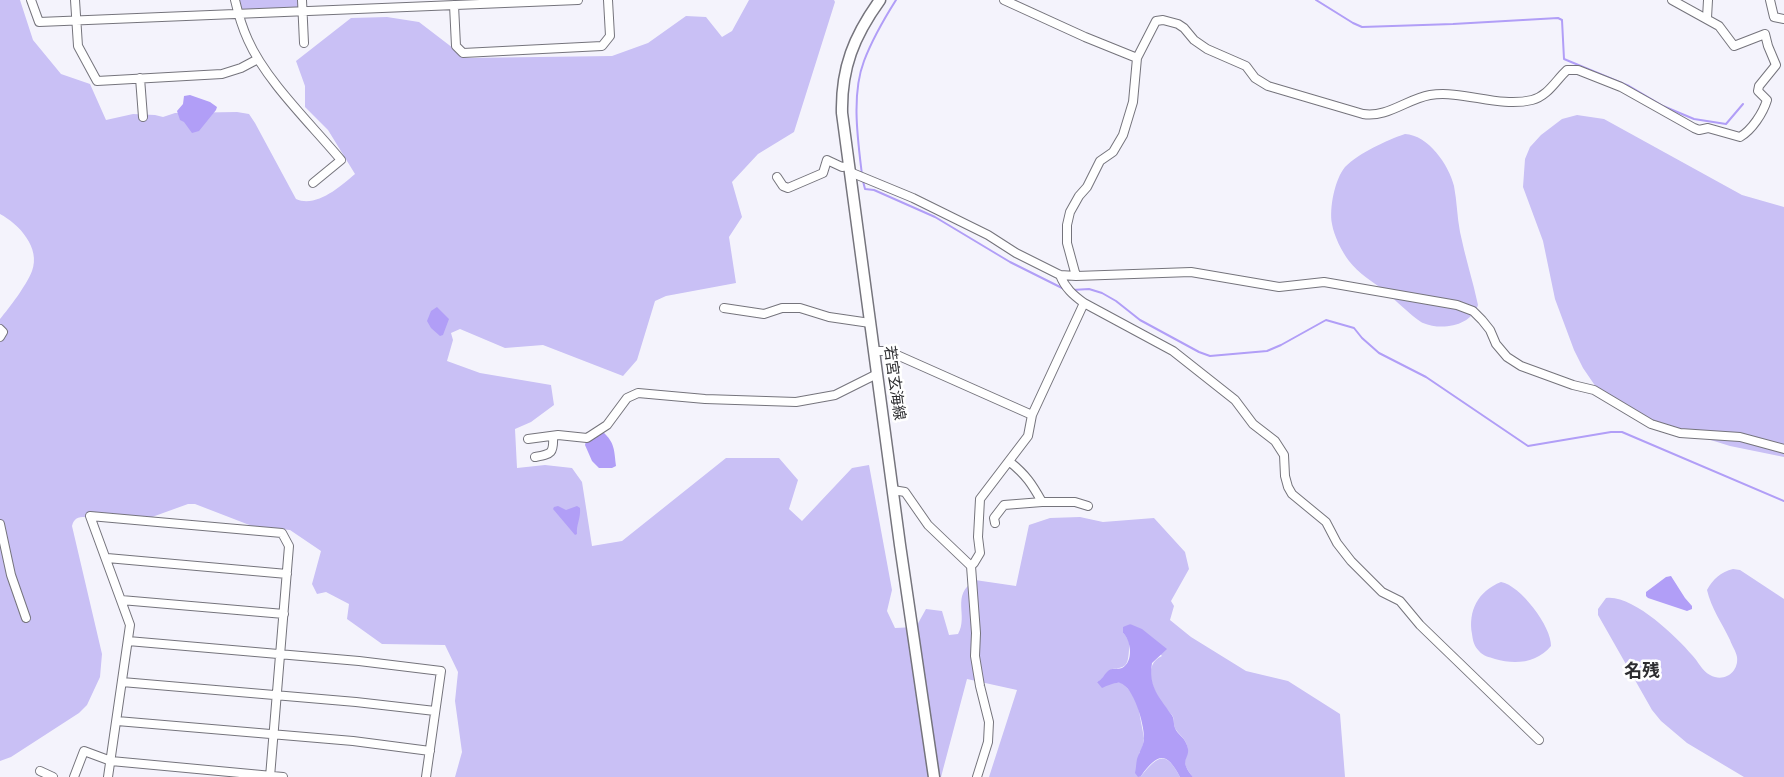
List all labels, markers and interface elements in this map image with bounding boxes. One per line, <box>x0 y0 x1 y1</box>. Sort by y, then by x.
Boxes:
street label: 若宮玄海線 <box>880 345 908 421</box>
district label: 名残 <box>1624 661 1660 683</box>

